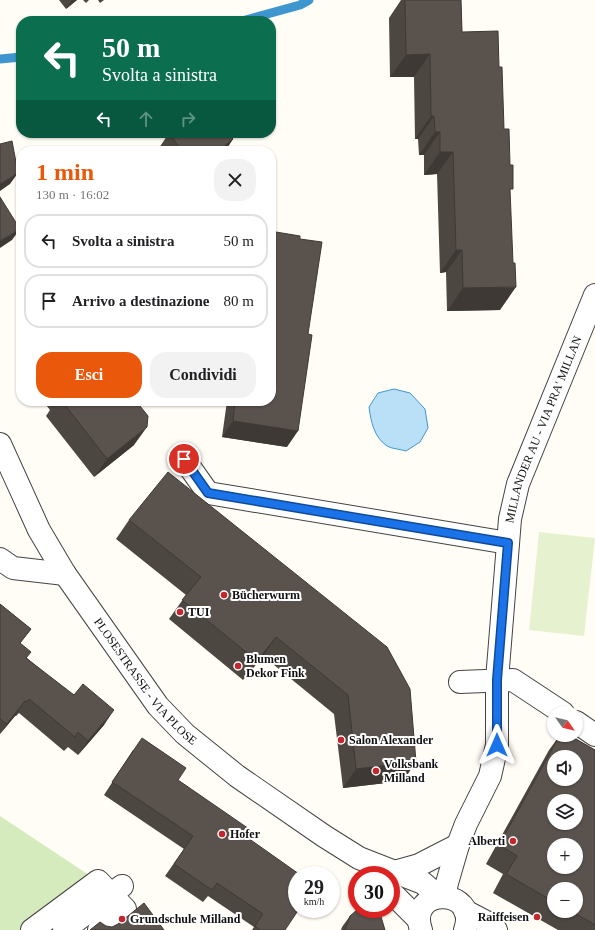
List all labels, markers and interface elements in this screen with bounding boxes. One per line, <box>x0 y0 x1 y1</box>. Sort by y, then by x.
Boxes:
icon: left <box>36 32 88 84</box>
text: 50 m <box>102 32 160 63</box>
text: Svolta a sinistra <box>102 65 217 85</box>
icon: left <box>93 108 115 130</box>
icon: ahead <box>135 108 157 130</box>
icon: right <box>177 108 199 130</box>
text: 1 min <box>36 159 94 185</box>
button: close <box>214 159 256 201</box>
text: 130 m · 16:02 <box>36 187 109 202</box>
icon: left <box>38 230 60 252</box>
text: Svolta a sinistra <box>72 233 175 249</box>
text: 50 m <box>224 233 254 249</box>
icon: arrive <box>38 290 60 312</box>
text: Arrivo a destinazione <box>72 293 209 309</box>
text: 80 m <box>224 293 254 309</box>
street label: MILLANDER AU - VIA PRA' MILLAN <box>502 333 585 524</box>
button: Esci <box>36 352 142 398</box>
button: Condividi <box>150 352 256 398</box>
pin <box>167 442 201 476</box>
icon: arrive <box>173 448 195 470</box>
place label: Bücherwurm <box>232 588 300 602</box>
marker: Bücherwurm <box>219 590 229 600</box>
place label: TUI <box>188 605 210 619</box>
marker: TUI <box>175 607 185 617</box>
street label: PLOSESTRASSE - VIA PLOSE <box>91 615 200 748</box>
place label: Blumen Dekor Fink <box>246 652 305 680</box>
marker: Blumen Dekor Fink <box>233 661 243 671</box>
north arrow <box>547 706 583 742</box>
map controls <box>547 706 583 918</box>
position arrow <box>476 724 518 766</box>
place label: Salon Alexander <box>349 733 434 747</box>
marker: Salon Alexander <box>336 735 346 745</box>
button: sound <box>547 750 583 786</box>
place label: Volksbank Milland <box>384 757 439 785</box>
marker: Volksbank Milland <box>371 766 381 776</box>
button: layers <box>547 794 583 830</box>
place label: Hofer <box>230 827 261 841</box>
marker: Hofer <box>217 829 227 839</box>
place label: Alberti <box>468 834 506 848</box>
marker: Alberti <box>508 836 518 846</box>
button: + <box>547 838 583 874</box>
speed limit sign: 30 <box>348 866 400 918</box>
text: 29 <box>304 876 324 898</box>
button: − <box>547 882 583 918</box>
text: km/h <box>304 896 324 907</box>
place label: Raiffeisen <box>478 910 529 924</box>
place label: Grundschule Milland <box>130 912 241 926</box>
marker: Raiffeisen <box>532 912 542 922</box>
marker: Grundschule Milland <box>117 914 127 924</box>

